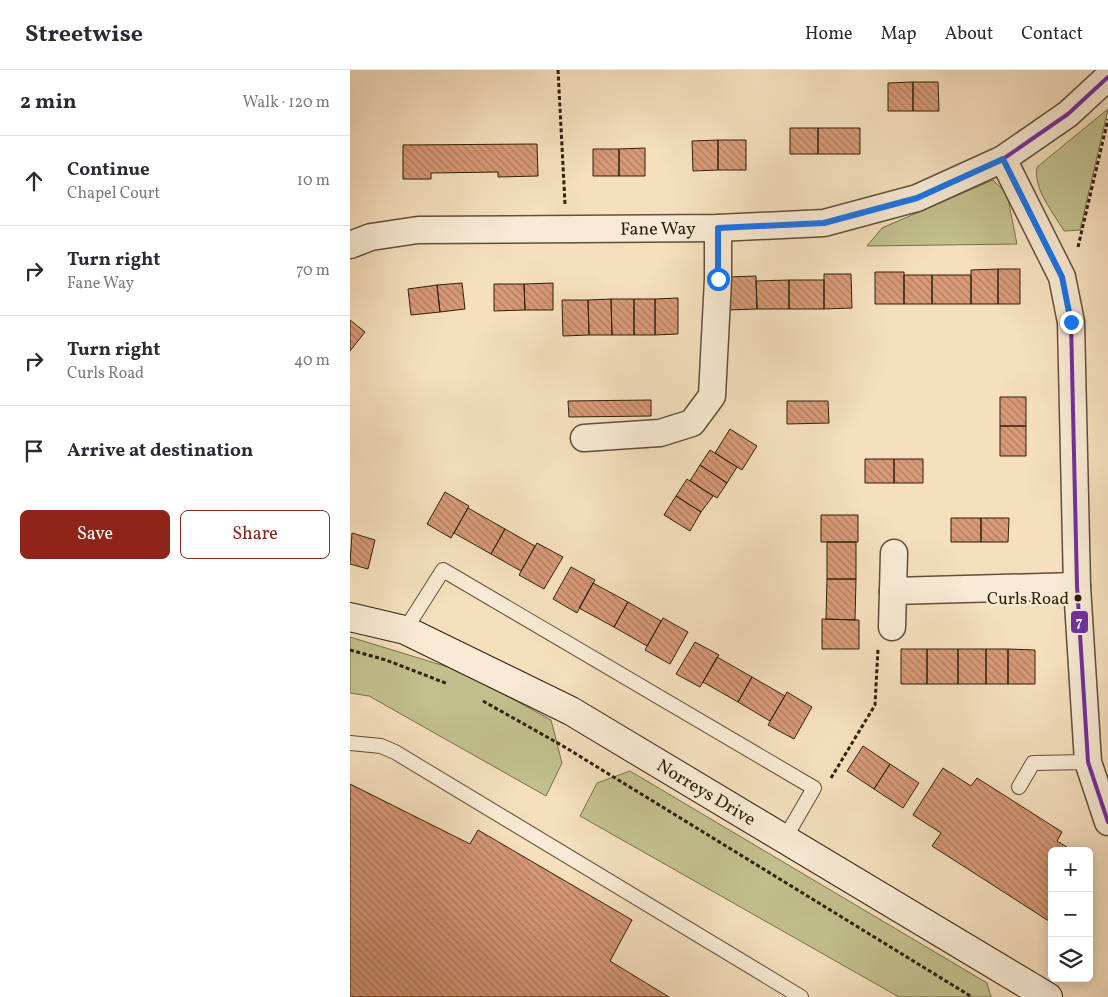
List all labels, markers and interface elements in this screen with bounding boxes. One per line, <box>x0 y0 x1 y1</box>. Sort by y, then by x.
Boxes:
text: Streetwise <box>25 18 143 52</box>
text: Home <box>805 22 853 47</box>
text: Map <box>881 22 917 47</box>
text: About <box>945 22 993 47</box>
text: Contact <box>1021 22 1083 47</box>
text: 2 min <box>20 88 77 117</box>
text: Walk · 120 m <box>242 92 330 114</box>
text: Continue <box>67 157 150 183</box>
icon: ahead <box>20 167 48 195</box>
text: 10 m <box>297 170 330 192</box>
text: Chapel Court <box>67 183 160 205</box>
street label: Fane Way <box>620 217 696 243</box>
text: Turn right <box>67 247 160 273</box>
icon: right <box>20 257 48 285</box>
text: 70 m <box>296 260 330 282</box>
route start <box>707 268 730 291</box>
text: Fane Way <box>67 273 134 295</box>
route end <box>1060 311 1083 334</box>
text: Turn right <box>67 337 160 363</box>
icon: right <box>20 347 48 375</box>
text: 40 m <box>294 350 330 372</box>
text: Curls Road <box>67 363 144 385</box>
icon: arrive <box>20 437 48 465</box>
text: Arrive at destination <box>67 438 253 464</box>
button: Save <box>20 510 170 559</box>
button: Share <box>180 510 330 559</box>
place label: Curls Road <box>987 588 1069 611</box>
marker: Curls Road <box>1073 593 1083 603</box>
line badge: 7 <box>1070 610 1089 634</box>
text: 7 <box>1076 614 1083 633</box>
street label: Norreys Drive <box>651 754 760 833</box>
map controls <box>1048 847 1093 982</box>
button: + <box>1048 847 1093 892</box>
button: − <box>1048 892 1093 937</box>
button: layers <box>1048 937 1093 982</box>

